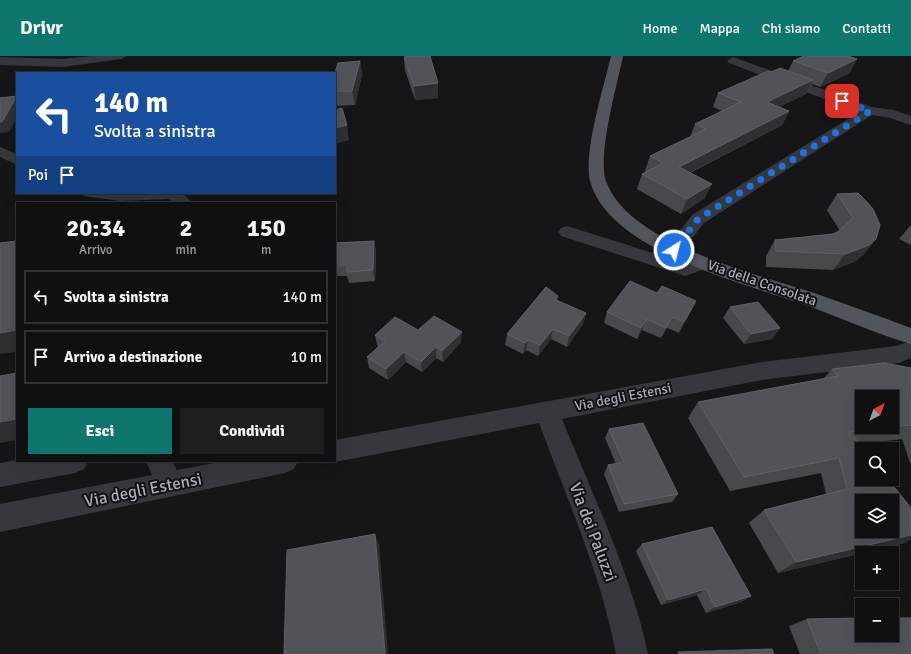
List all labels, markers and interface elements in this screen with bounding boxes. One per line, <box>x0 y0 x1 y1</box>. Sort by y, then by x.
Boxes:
text: Drivr <box>20 16 63 40</box>
text: Home <box>643 20 677 37</box>
text: Mappa <box>699 20 740 37</box>
text: Chi siamo <box>762 20 820 37</box>
text: Contatti <box>842 20 891 37</box>
pin <box>825 84 859 118</box>
text: 140 m <box>94 86 168 120</box>
icon: left <box>28 88 80 140</box>
icon: arrive <box>831 90 853 112</box>
text: Svolta a sinistra <box>94 120 216 142</box>
icon: arrive <box>56 164 78 186</box>
text: Poi <box>28 166 48 184</box>
text: 20:34 <box>66 213 125 243</box>
text: 2 <box>180 213 192 243</box>
text: 150 <box>247 213 286 243</box>
position arrow <box>653 229 695 271</box>
text: Arrivo <box>79 242 113 258</box>
text: min <box>176 242 197 258</box>
text: m <box>261 242 271 258</box>
street label: Via della Consolata <box>705 256 819 310</box>
icon: left <box>30 286 52 308</box>
text: Svolta a sinistra <box>64 288 169 306</box>
text: 140 m <box>282 288 322 306</box>
icon: arrive <box>30 346 52 368</box>
text: Arrivo a destinazione <box>64 348 202 366</box>
text: 10 m <box>291 348 322 366</box>
street label: Via degli Estensi <box>573 379 673 415</box>
north arrow <box>855 390 899 434</box>
map controls <box>855 390 899 642</box>
button: Esci <box>28 408 172 454</box>
button: Condividi <box>180 408 324 454</box>
button: search <box>855 442 899 486</box>
street label: Via degli Estensi <box>82 468 204 512</box>
street label: Via dei Paluzzi <box>564 480 622 584</box>
button: layers <box>855 494 899 538</box>
button: + <box>855 546 899 590</box>
button: − <box>855 598 899 642</box>

